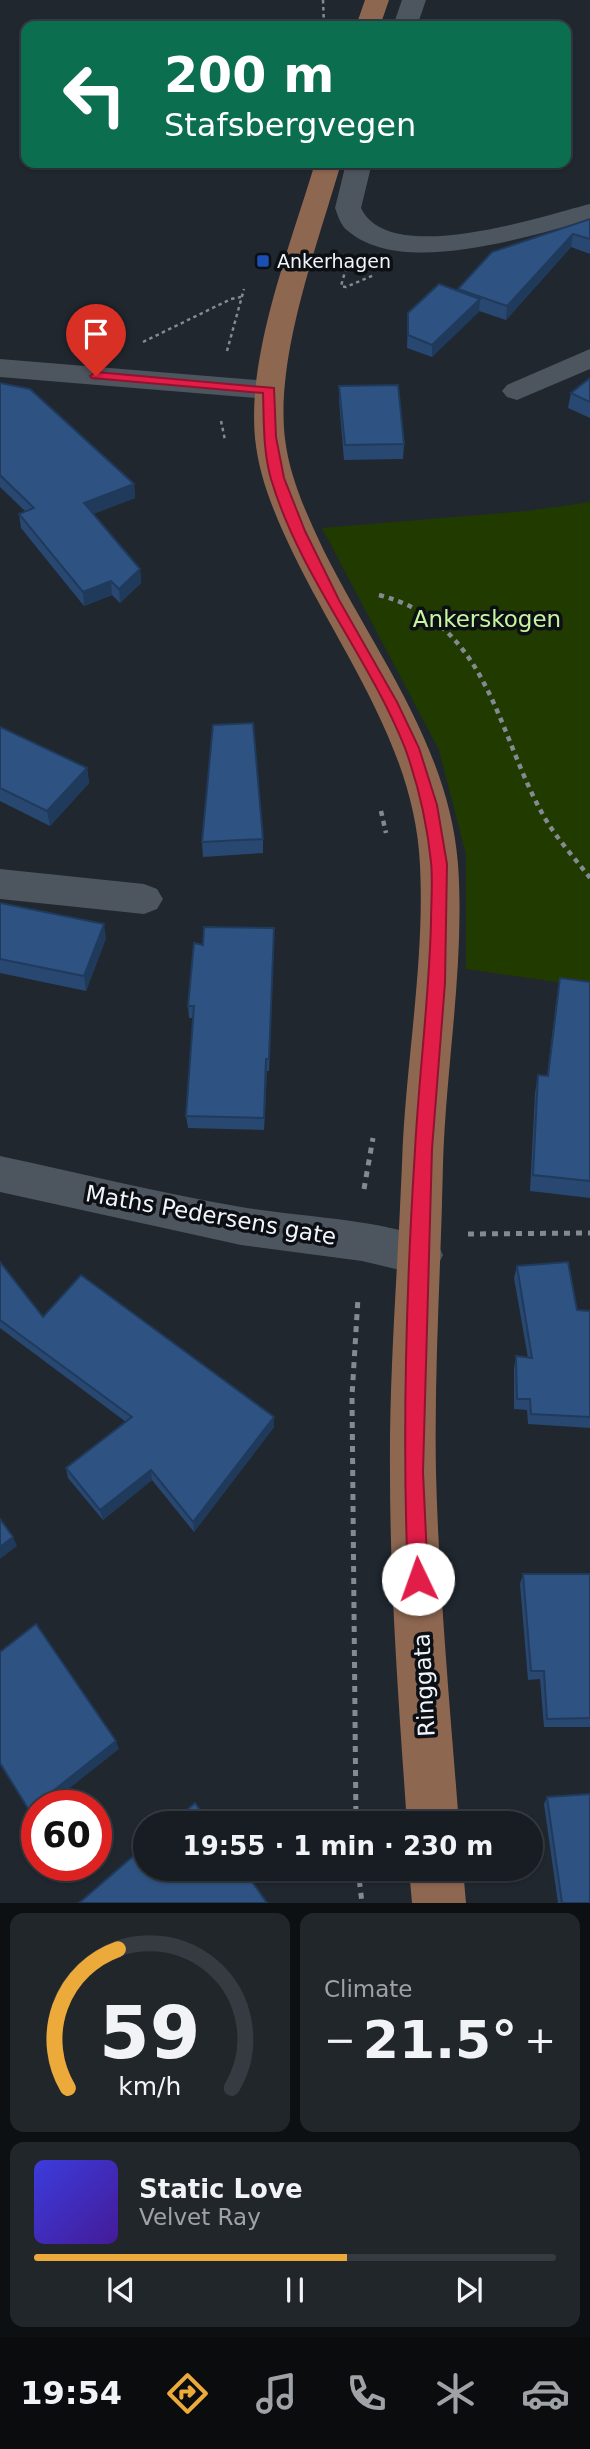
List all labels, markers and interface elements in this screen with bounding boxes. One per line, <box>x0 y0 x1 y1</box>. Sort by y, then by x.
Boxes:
text: 200 m <box>164 47 334 104</box>
icon: left <box>49 49 140 140</box>
text: Stafsbergvegen <box>164 106 416 144</box>
place label: Ankerhagen <box>277 250 391 272</box>
marker: Ankerhagen <box>255 253 271 269</box>
pin <box>66 304 126 376</box>
icon: arrive <box>77 315 115 353</box>
park label: Ankerskogen <box>413 606 561 632</box>
street label: Maths Pedersens gate <box>84 1180 338 1250</box>
position arrow <box>381 1542 455 1616</box>
street label: Ringgata <box>408 1633 440 1737</box>
speed limit sign: 60 <box>21 1790 112 1881</box>
text: 19:55 · 1 min · 230 m <box>183 1831 493 1861</box>
text: Climate <box>324 1976 413 2002</box>
text: 59 <box>99 1991 201 2076</box>
text: 21.5° <box>363 2010 517 2070</box>
text: − <box>324 2018 356 2062</box>
text: + <box>524 2018 556 2062</box>
text: km/h <box>118 2072 182 2101</box>
text: Static Love <box>139 2174 303 2204</box>
text: Velvet Ray <box>139 2204 261 2230</box>
icon: previous <box>102 2271 140 2309</box>
icon: pause <box>276 2271 314 2309</box>
icon: next <box>450 2271 488 2309</box>
icon: directions <box>163 2369 212 2418</box>
icon: music <box>252 2369 301 2418</box>
icon: phone <box>342 2369 391 2418</box>
icon: climate <box>431 2369 480 2418</box>
icon: car <box>521 2369 570 2418</box>
text: 19:54 <box>20 2374 122 2412</box>

